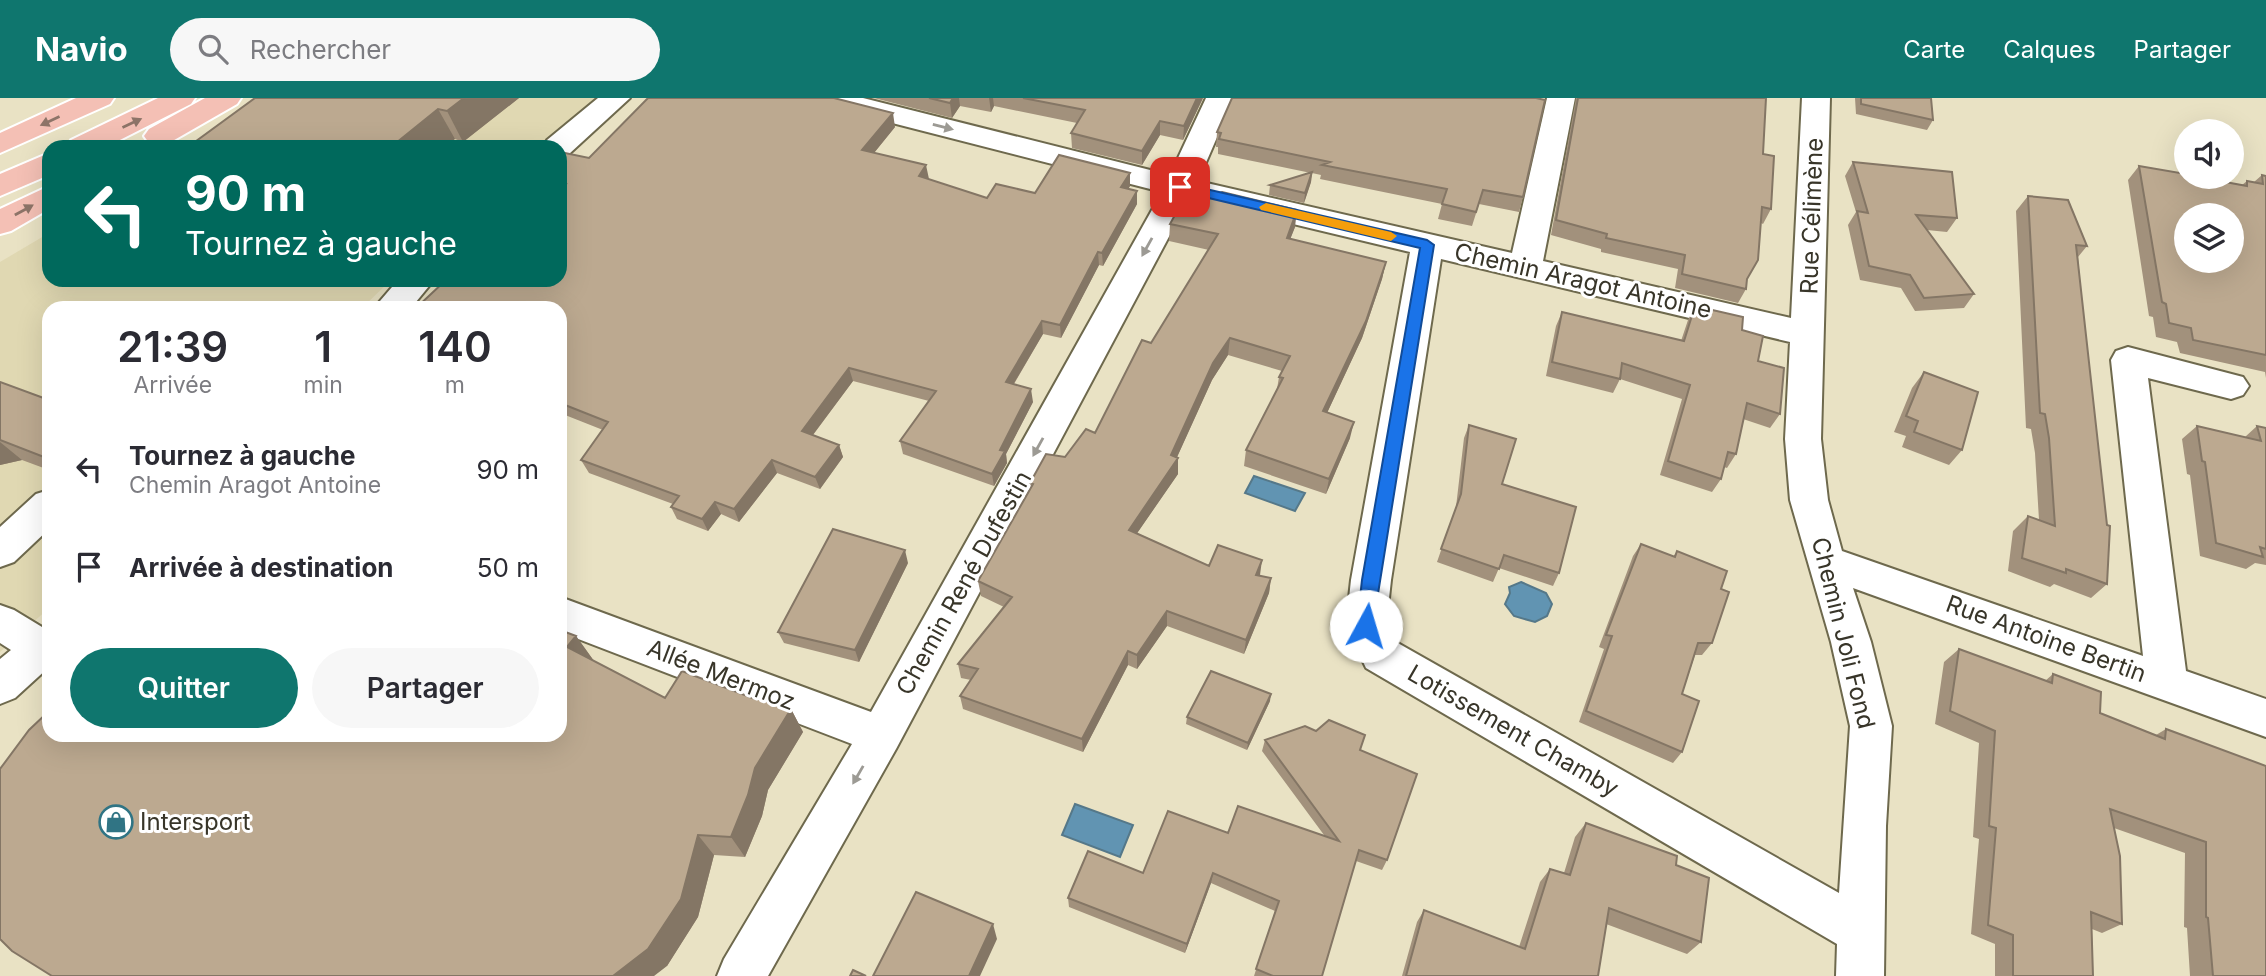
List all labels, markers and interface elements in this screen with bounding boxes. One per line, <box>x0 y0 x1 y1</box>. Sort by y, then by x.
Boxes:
search box <box>170 18 660 81</box>
text: Navio <box>35 29 128 69</box>
icon: search <box>194 30 232 68</box>
text: Rechercher <box>250 34 391 65</box>
text: Carte <box>1903 35 1965 64</box>
text: Calques <box>2003 35 2096 64</box>
text: Partager <box>2134 35 2231 64</box>
one-way arrow <box>40 115 60 127</box>
one-way arrow <box>122 118 142 129</box>
map controls <box>2174 119 2244 273</box>
button: sound <box>2174 119 2244 189</box>
one-way arrow <box>932 122 954 133</box>
street label: Rue Célimène <box>1794 137 1829 295</box>
pin <box>1150 157 1210 217</box>
text: 90 m <box>185 164 306 223</box>
icon: left <box>70 168 161 259</box>
icon: arrive <box>1161 168 1199 206</box>
button: layers <box>2174 203 2244 273</box>
one-way arrow <box>15 204 34 216</box>
text: Tournez à gauche <box>185 224 457 263</box>
one-way arrow <box>1141 237 1153 257</box>
street label: Chemin Aragot Antoine <box>1452 237 1715 324</box>
text: 21:39 <box>117 321 228 372</box>
text: 1 <box>314 321 332 372</box>
text: 140 <box>418 321 492 372</box>
text: Arrivée <box>133 371 212 399</box>
text: min <box>304 371 343 399</box>
text: m <box>445 371 465 399</box>
one-way arrow <box>1032 437 1044 457</box>
text: Tournez à gauche <box>129 440 355 471</box>
icon: left <box>70 450 108 488</box>
text: 90 m <box>476 454 539 485</box>
street label: Chemin René Dufestin <box>890 466 1037 700</box>
text: Chemin Aragot Antoine <box>129 471 381 499</box>
street label: Chemin Joli Fond <box>1806 534 1881 732</box>
icon: arrive <box>70 548 108 586</box>
text: Arrivée à destination <box>129 552 394 583</box>
text: 50 m <box>477 552 539 583</box>
position arrow <box>1329 589 1403 663</box>
street label: Rue Antoine Bertin <box>1942 589 2150 688</box>
street label: Allée Mermoz <box>643 633 799 716</box>
button: Quitter <box>70 648 298 728</box>
button: Partager <box>312 648 539 728</box>
street label: Lotissement Chamby <box>1403 658 1624 803</box>
one-way arrow <box>852 766 864 785</box>
shop icon: Intersport <box>97 803 135 841</box>
place label: Intersport <box>140 807 250 836</box>

